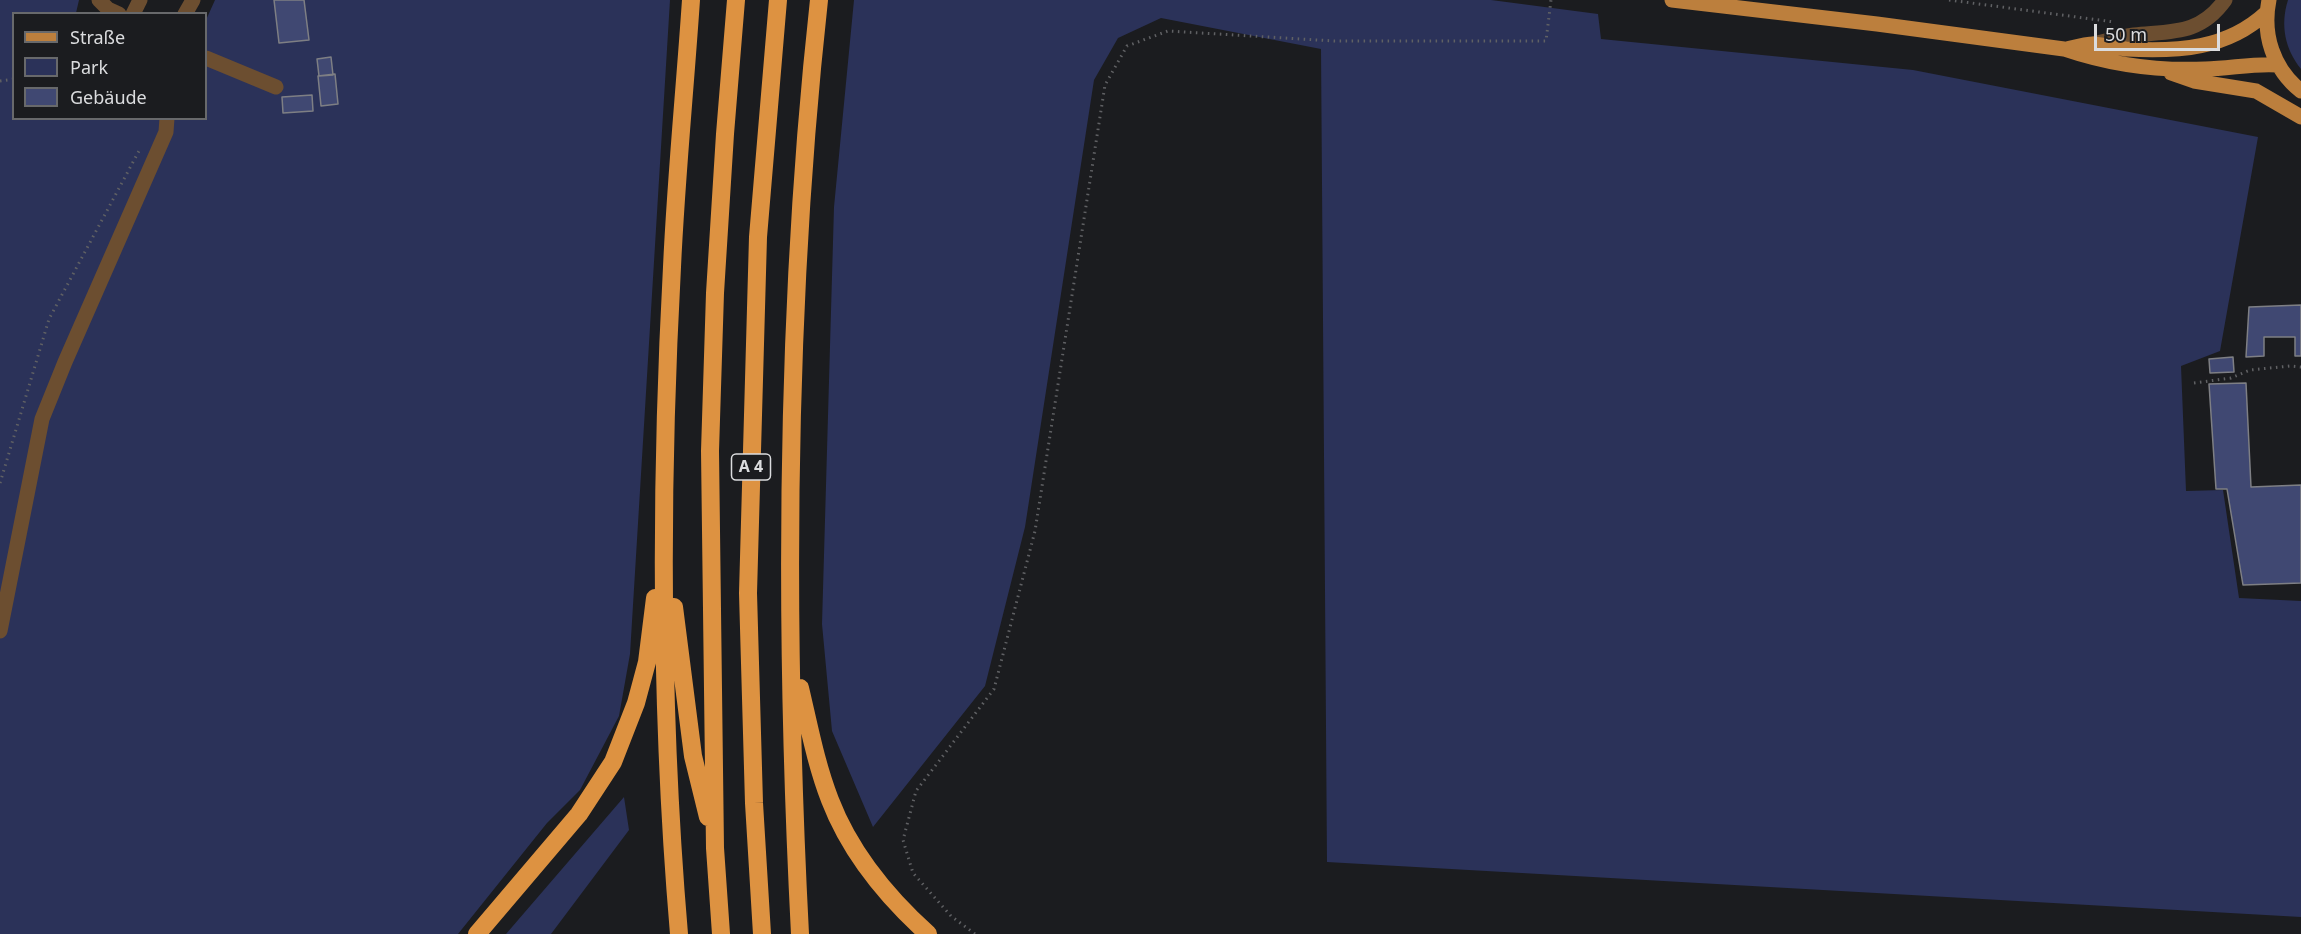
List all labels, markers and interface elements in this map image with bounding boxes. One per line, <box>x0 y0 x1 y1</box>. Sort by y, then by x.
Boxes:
legend <box>12 12 207 120</box>
scale bar <box>2097 12 2223 50</box>
text: 50 m <box>2105 22 2147 46</box>
text: Straße <box>70 25 125 49</box>
text: Park <box>70 55 108 79</box>
text: Gebäude <box>70 85 147 109</box>
road number: A 4 <box>732 454 771 480</box>

